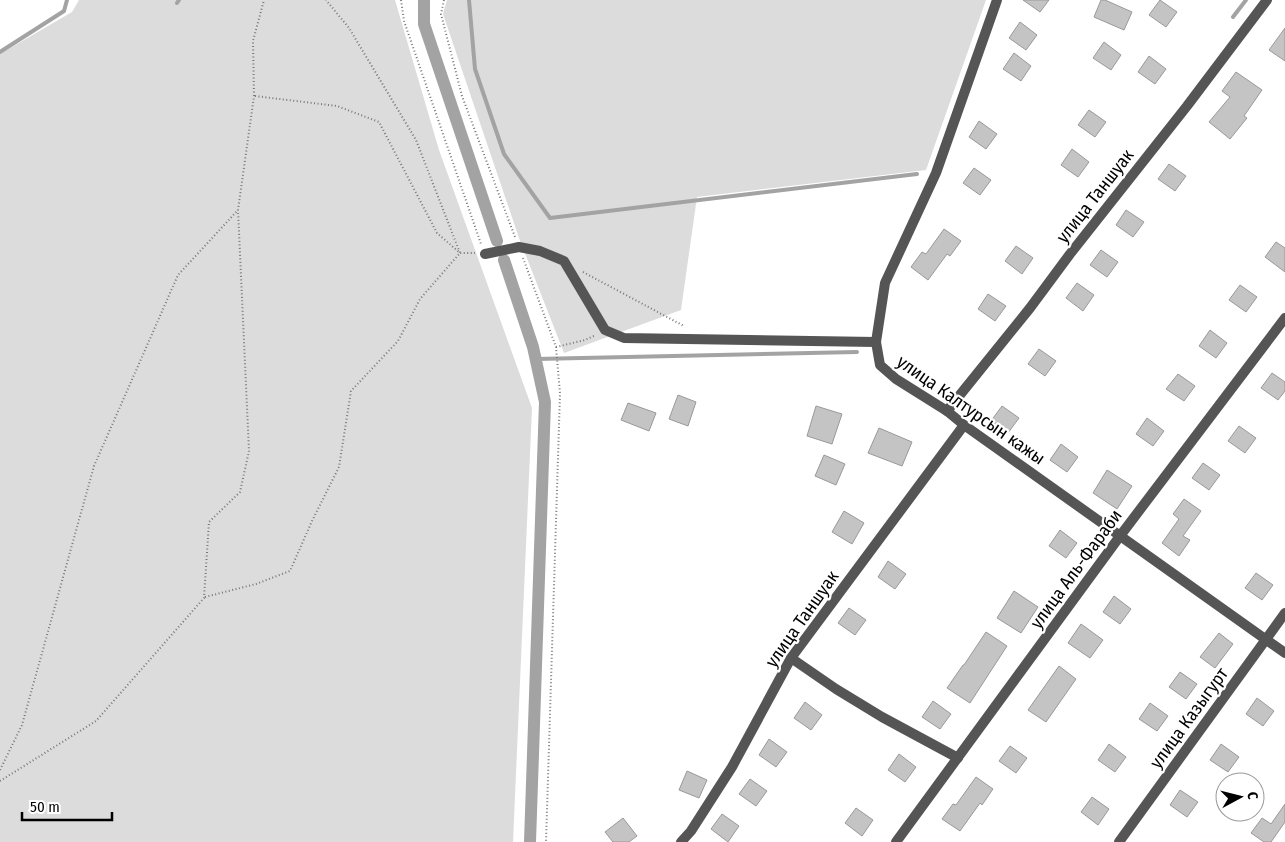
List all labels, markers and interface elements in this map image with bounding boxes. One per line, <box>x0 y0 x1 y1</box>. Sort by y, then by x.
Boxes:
street label: улица Таншуак <box>1052 144 1139 247</box>
street label: улица Калтурсын кажы <box>893 351 1049 469</box>
street label: улица Аль-Фараби <box>1025 505 1127 633</box>
street label: улица Таншуак <box>761 566 844 672</box>
street label: улица Казыгурт <box>1145 663 1233 773</box>
north arrow <box>1215 772 1265 822</box>
scale bar <box>22 790 112 822</box>
text: С <box>1244 791 1261 801</box>
text: 50 m <box>30 798 60 816</box>

